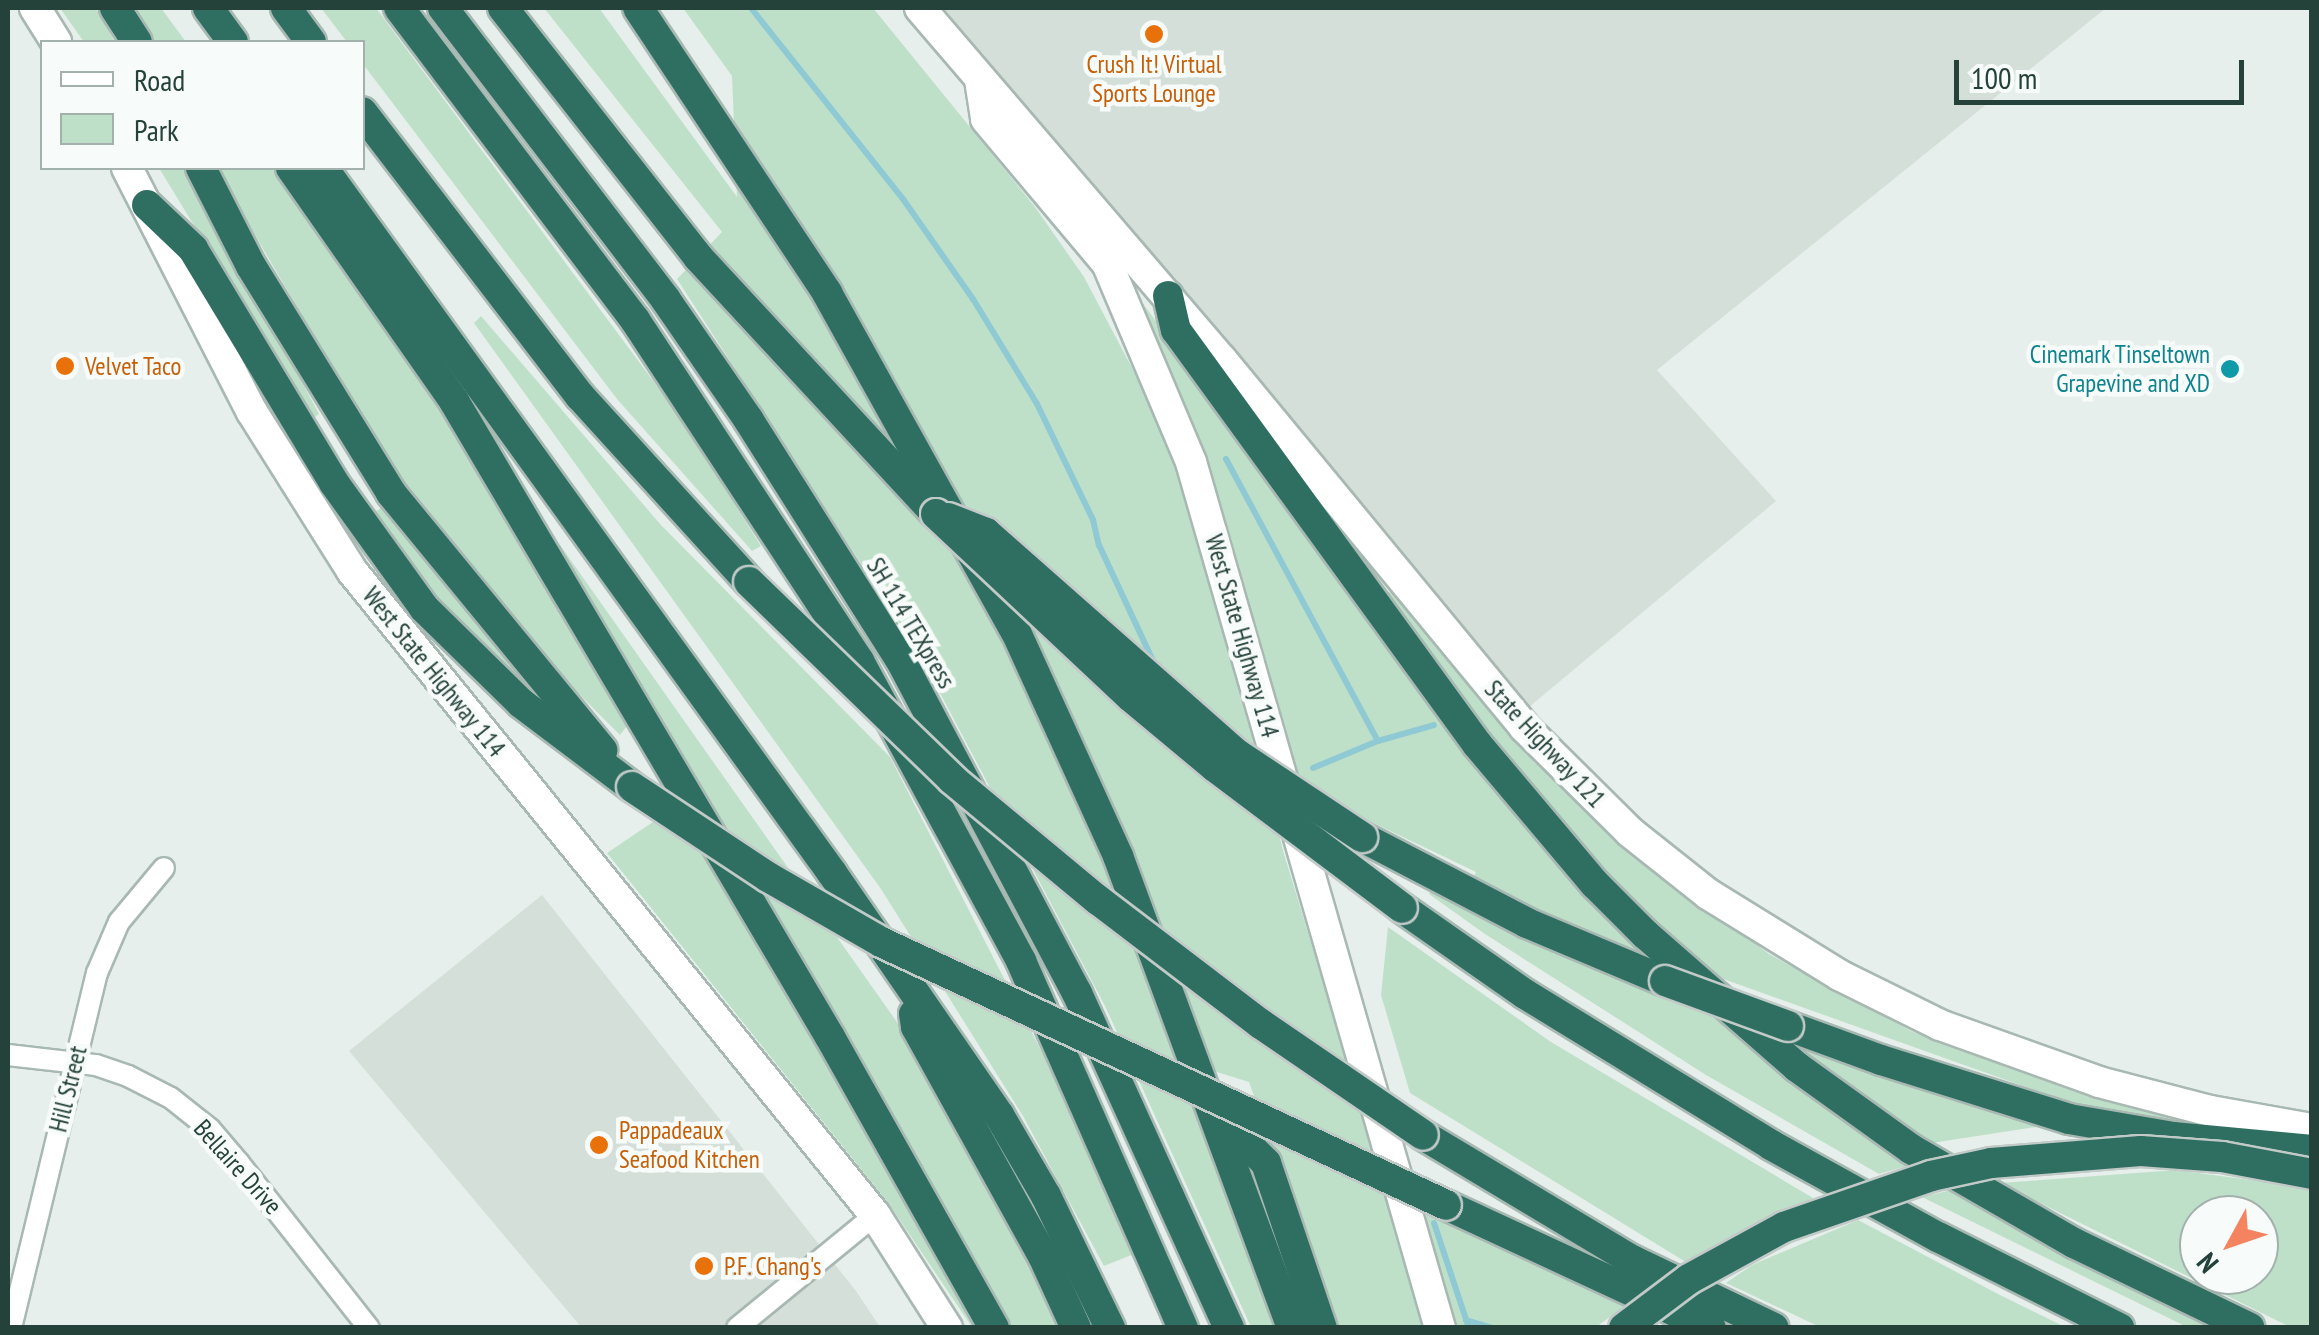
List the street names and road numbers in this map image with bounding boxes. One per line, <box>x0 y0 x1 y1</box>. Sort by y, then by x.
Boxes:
street label: West State Highway 114 <box>1199 531 1285 741</box>
street label: SH 114 TEXpress <box>860 552 962 694</box>
street label: West State Highway 114 <box>356 581 512 763</box>
street label: State Highway 121 <box>1478 674 1612 814</box>
street label: Hill Street <box>43 1043 93 1135</box>
street label: Bellaire Drive <box>188 1113 288 1221</box>

